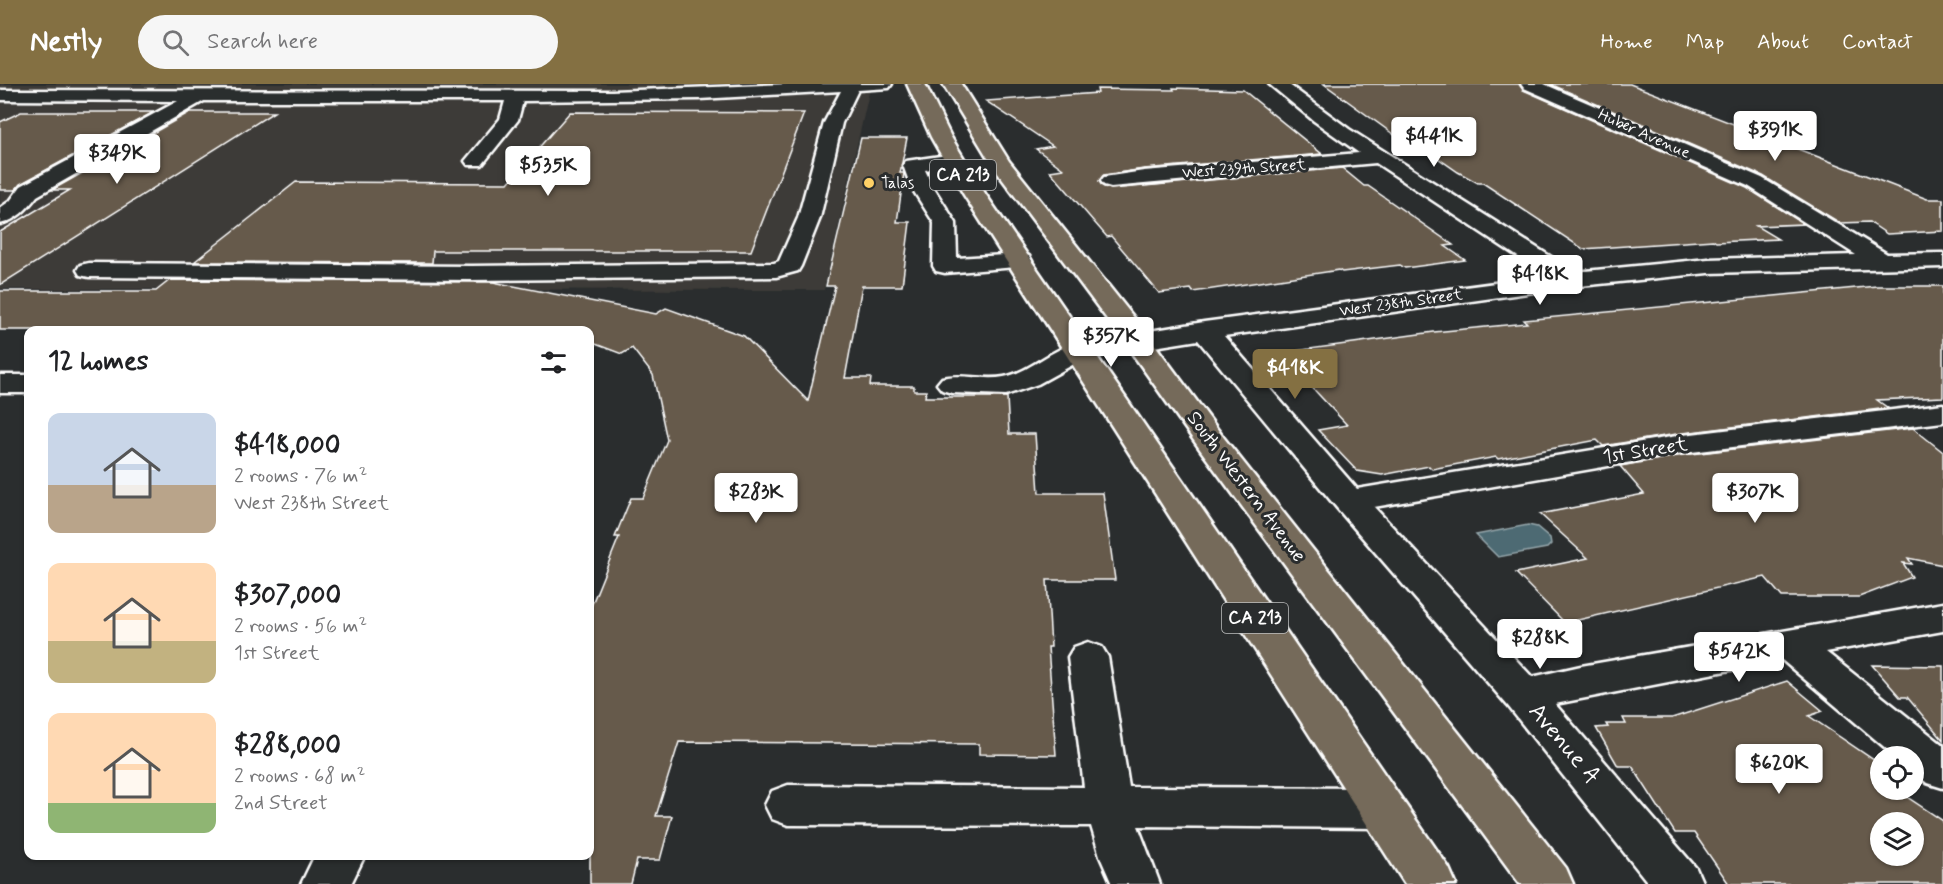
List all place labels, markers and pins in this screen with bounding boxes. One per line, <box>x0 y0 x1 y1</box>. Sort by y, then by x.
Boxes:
pin: $391K <box>1733 111 1817 162</box>
pin: $441K <box>1392 117 1476 168</box>
pin: $349K <box>75 134 159 185</box>
pin: $535K <box>506 146 590 197</box>
place label: Talas <box>881 173 914 194</box>
marker: Talas <box>862 176 876 190</box>
pin: $418K <box>1498 255 1582 306</box>
pin: $357K <box>1069 317 1153 368</box>
pin: $418K <box>1253 349 1337 400</box>
pin: $283K <box>714 473 798 524</box>
pin: $307K <box>1713 473 1797 524</box>
pin: $288K <box>1498 619 1582 670</box>
pin: $542K <box>1697 632 1781 683</box>
pin: $620K <box>1737 744 1821 795</box>

